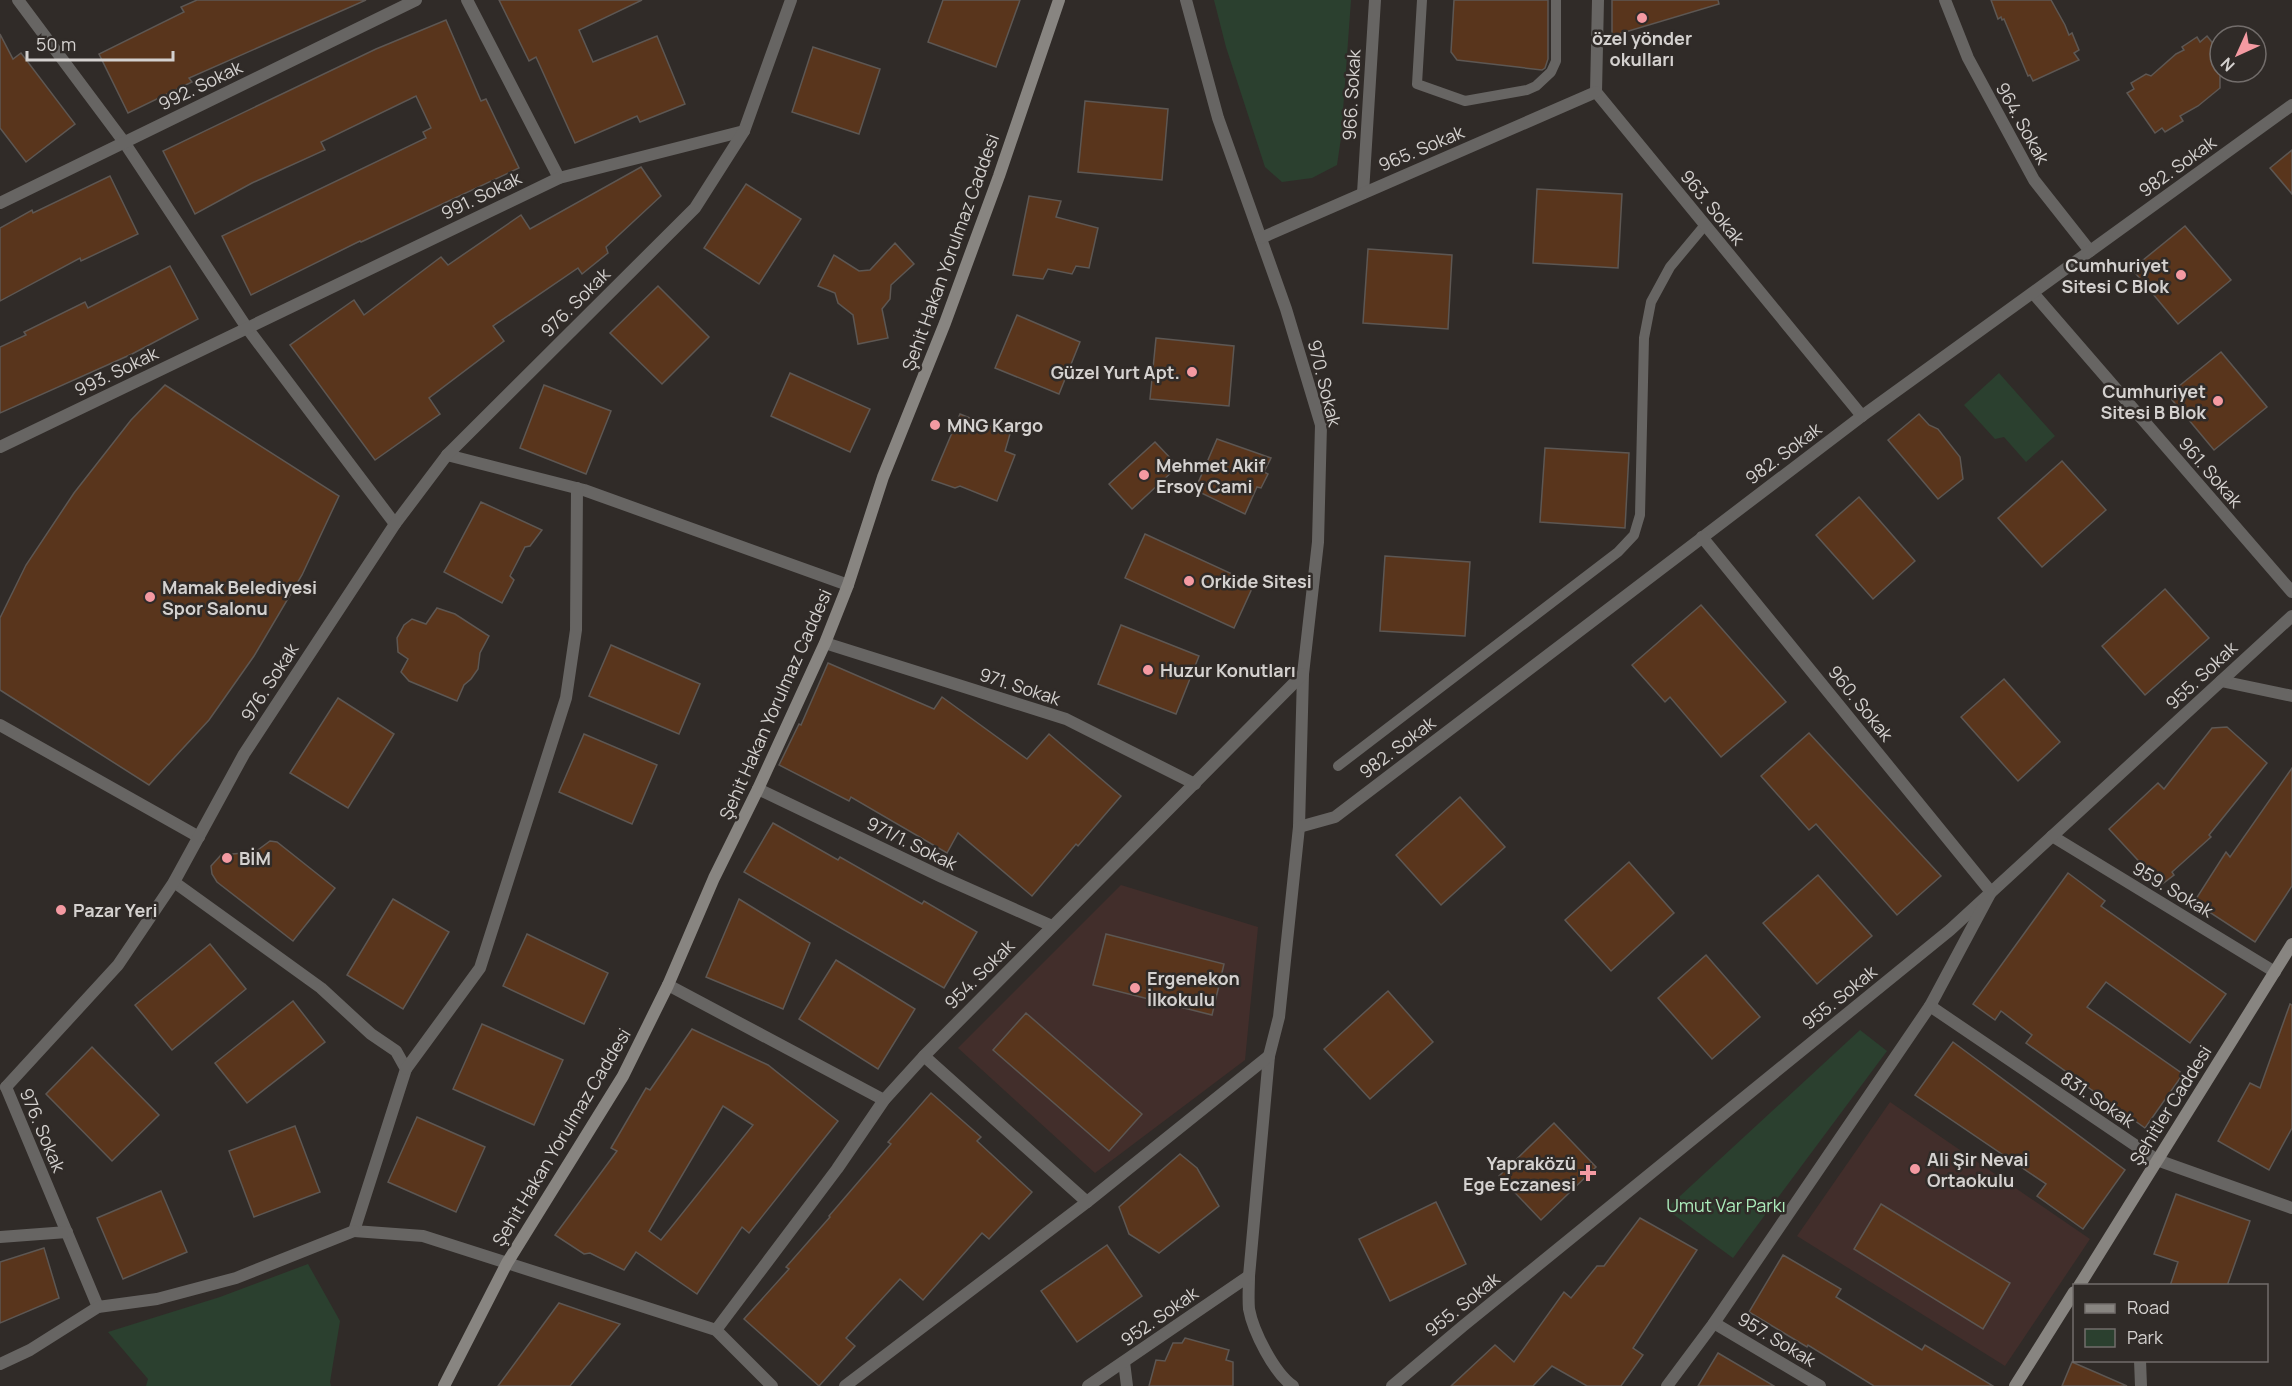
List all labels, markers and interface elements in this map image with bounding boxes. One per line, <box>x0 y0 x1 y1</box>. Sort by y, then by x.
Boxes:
marker: özel yönder okulları <box>1635 11 1649 25</box>
scale bar <box>27 24 172 62</box>
north arrow <box>2208 24 2268 84</box>
place label: özel yönder okulları <box>1592 26 1692 71</box>
text: 50 m <box>36 32 76 56</box>
street label: 966. Sokak <box>1337 48 1365 141</box>
text: N <box>2216 53 2239 76</box>
street label: 992. Sokak <box>154 54 247 116</box>
street label: 964. Sokak <box>1991 78 2056 169</box>
street label: 965. Sokak <box>1375 119 1468 177</box>
street label: 982. Sokak <box>2134 129 2221 202</box>
street label: Şehit Hakan Yorulmaz Caddesi <box>896 130 1004 374</box>
street label: 963. Sokak <box>1675 164 1751 250</box>
street label: 991. Sokak <box>437 165 526 225</box>
place label: Cumhuriyet Sitesi C Blok <box>2061 253 2170 298</box>
street label: 976. Sokak <box>535 261 616 342</box>
marker: Cumhuriyet Sitesi C Blok <box>2174 268 2188 282</box>
street label: 970. Sokak <box>1303 337 1348 430</box>
street label: 993. Sokak <box>70 340 163 402</box>
place label: Güzel Yurt Apt. <box>1051 360 1180 384</box>
marker: Güzel Yurt Apt. <box>1185 365 1199 379</box>
place label: Cumhuriyet Sitesi B Blok <box>2100 379 2207 424</box>
marker: Cumhuriyet Sitesi B Blok <box>2211 394 2225 408</box>
place label: MNG Kargo <box>947 413 1043 437</box>
street label: 982. Sokak <box>1740 416 1827 490</box>
marker: MNG Kargo <box>928 418 942 432</box>
street label: 961. Sokak <box>2174 432 2249 513</box>
place label: Mehmet Akif Ersoy Cami <box>1156 453 1266 498</box>
marker: Mehmet Akif Ersoy Cami <box>1137 468 1151 482</box>
place label: Orkide Sitesi <box>1201 569 1312 593</box>
marker: Orkide Sitesi <box>1182 574 1196 588</box>
place label: Mamak Belediyesi Spor Salonu <box>162 575 317 620</box>
street label: Şehit Hakan Yorulmaz Caddesi <box>713 585 837 823</box>
marker: Mamak Belediyesi Spor Salonu <box>143 590 157 604</box>
street label: 955. Sokak <box>2160 635 2243 714</box>
street label: 976. Sokak <box>235 637 304 726</box>
place label: Huzur Konutları <box>1160 658 1296 682</box>
street label: 960. Sokak <box>1823 660 1900 747</box>
street label: 971. Sokak <box>976 662 1065 711</box>
marker: Huzur Konutları <box>1141 663 1155 677</box>
street label: 982. Sokak <box>1354 710 1441 784</box>
street label: 971/1. Sokak <box>863 811 962 876</box>
place label: BİM <box>239 846 271 870</box>
marker: BİM <box>220 851 234 865</box>
street label: 959. Sokak <box>2128 856 2219 923</box>
place label: Pazar Yeri <box>73 898 157 922</box>
marker: Pazar Yeri <box>54 903 68 917</box>
street label: 954. Sokak <box>939 933 1020 1014</box>
street label: 955. Sokak <box>1797 959 1882 1035</box>
place label: Ergenekon İlkokulu <box>1147 966 1240 1011</box>
marker: Ergenekon İlkokulu <box>1128 981 1142 995</box>
street label: Şehit Hakan Yorulmaz Caddesi <box>486 1024 636 1250</box>
street label: Şehitler Caddesi <box>2124 1041 2216 1169</box>
street label: 831. Sokak <box>2056 1065 2141 1133</box>
street label: 976. Sokak <box>15 1084 72 1177</box>
place label: Ali Şir Nevai Ortaokulu <box>1927 1147 2029 1192</box>
place label: Yapraközü Ege Eczanesi <box>1463 1151 1576 1196</box>
marker: Ali Şir Nevai Ortaokulu <box>1908 1162 1922 1176</box>
marker: Yapraközü Ege Eczanesi <box>1581 1166 1595 1180</box>
park label: Umut Var Parkı <box>1666 1193 1786 1217</box>
street label: 955. Sokak <box>1420 1266 1505 1342</box>
street label: 952. Sokak <box>1116 1280 1203 1351</box>
legend <box>2073 1284 2268 1362</box>
text: Road <box>2127 1295 2170 1319</box>
street label: 957. Sokak <box>1733 1306 1821 1372</box>
text: Park <box>2127 1325 2164 1349</box>

